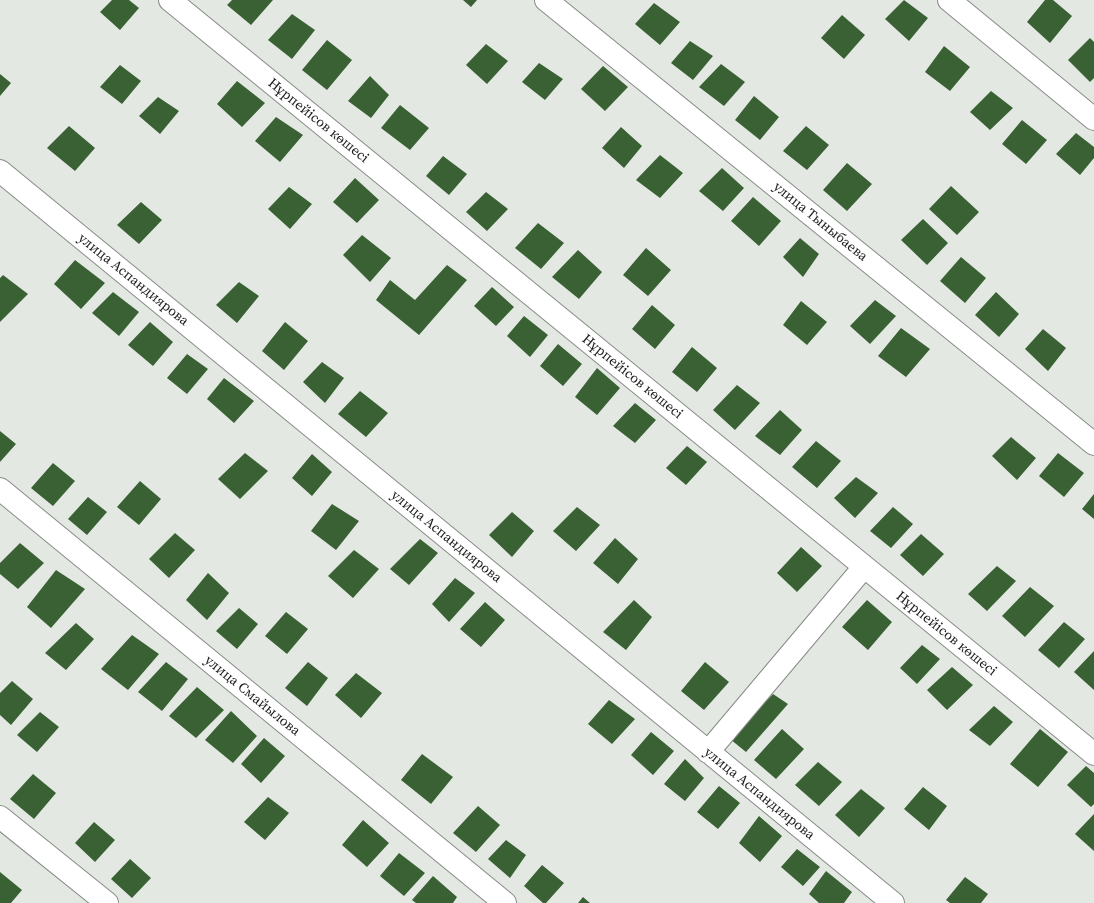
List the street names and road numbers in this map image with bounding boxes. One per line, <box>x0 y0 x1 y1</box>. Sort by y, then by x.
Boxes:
street label: Нұрпейісов көшесі <box>264 75 372 167</box>
street label: улица Тыныбаева <box>769 179 871 265</box>
street label: улица Аспандиярова <box>74 230 192 330</box>
street label: Нұрпейісов көшесі <box>578 331 686 423</box>
street label: улица Аспандиярова <box>387 487 505 587</box>
street label: Нұрпейісов көшесі <box>892 588 1000 680</box>
street label: улица Смайылова <box>201 652 303 740</box>
street label: улица Аспандиярова <box>700 744 818 844</box>

